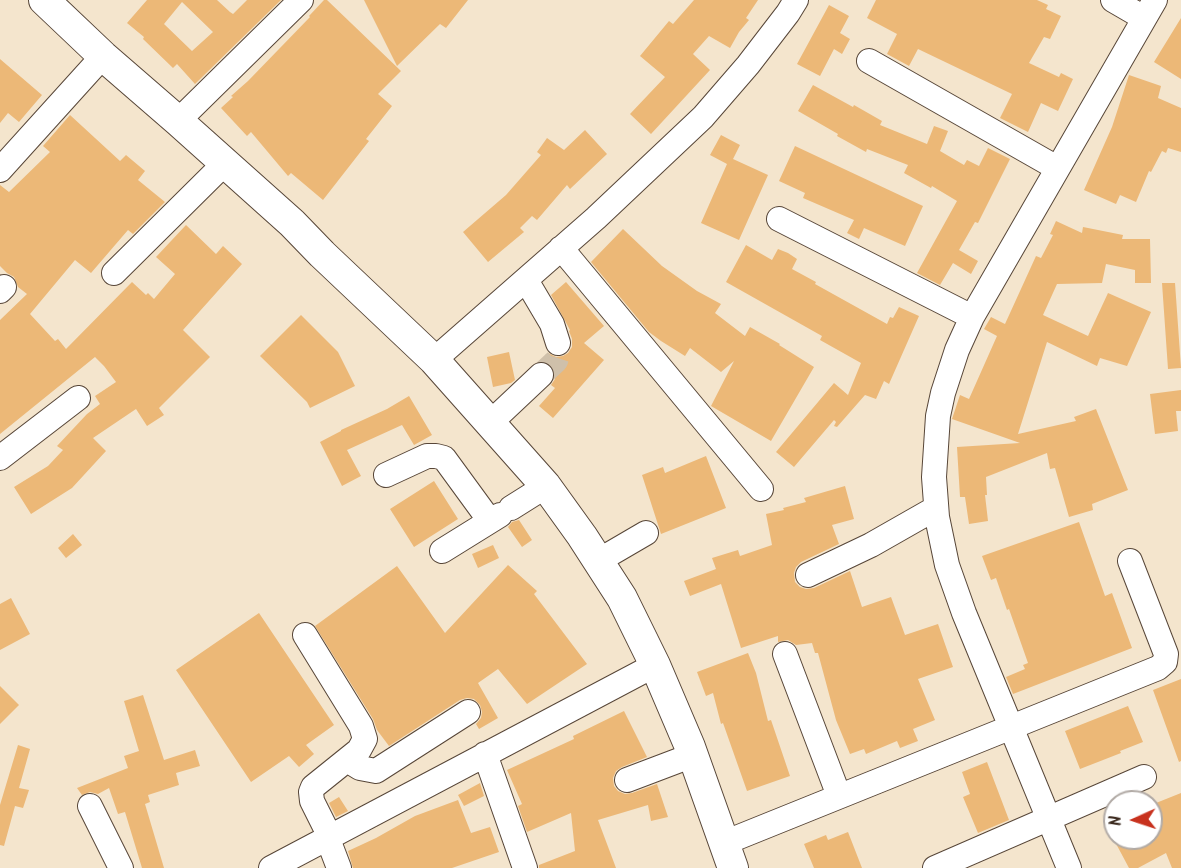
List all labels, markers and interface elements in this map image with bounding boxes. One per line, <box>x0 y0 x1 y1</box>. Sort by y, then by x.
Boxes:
north arrow <box>1103 790 1163 850</box>
text: N <box>1104 815 1129 827</box>

